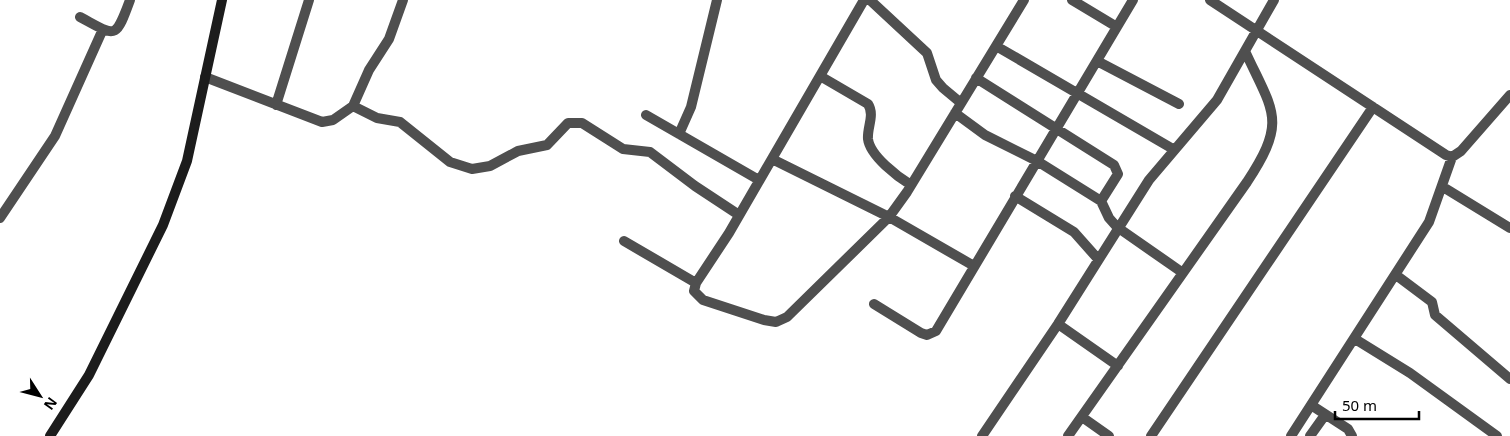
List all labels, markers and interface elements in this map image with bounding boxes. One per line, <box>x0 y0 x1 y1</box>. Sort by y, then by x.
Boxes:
north arrow <box>15 371 65 421</box>
scale bar <box>1335 388 1419 420</box>
text: N <box>40 394 62 414</box>
text: 50 m <box>1342 395 1377 415</box>

